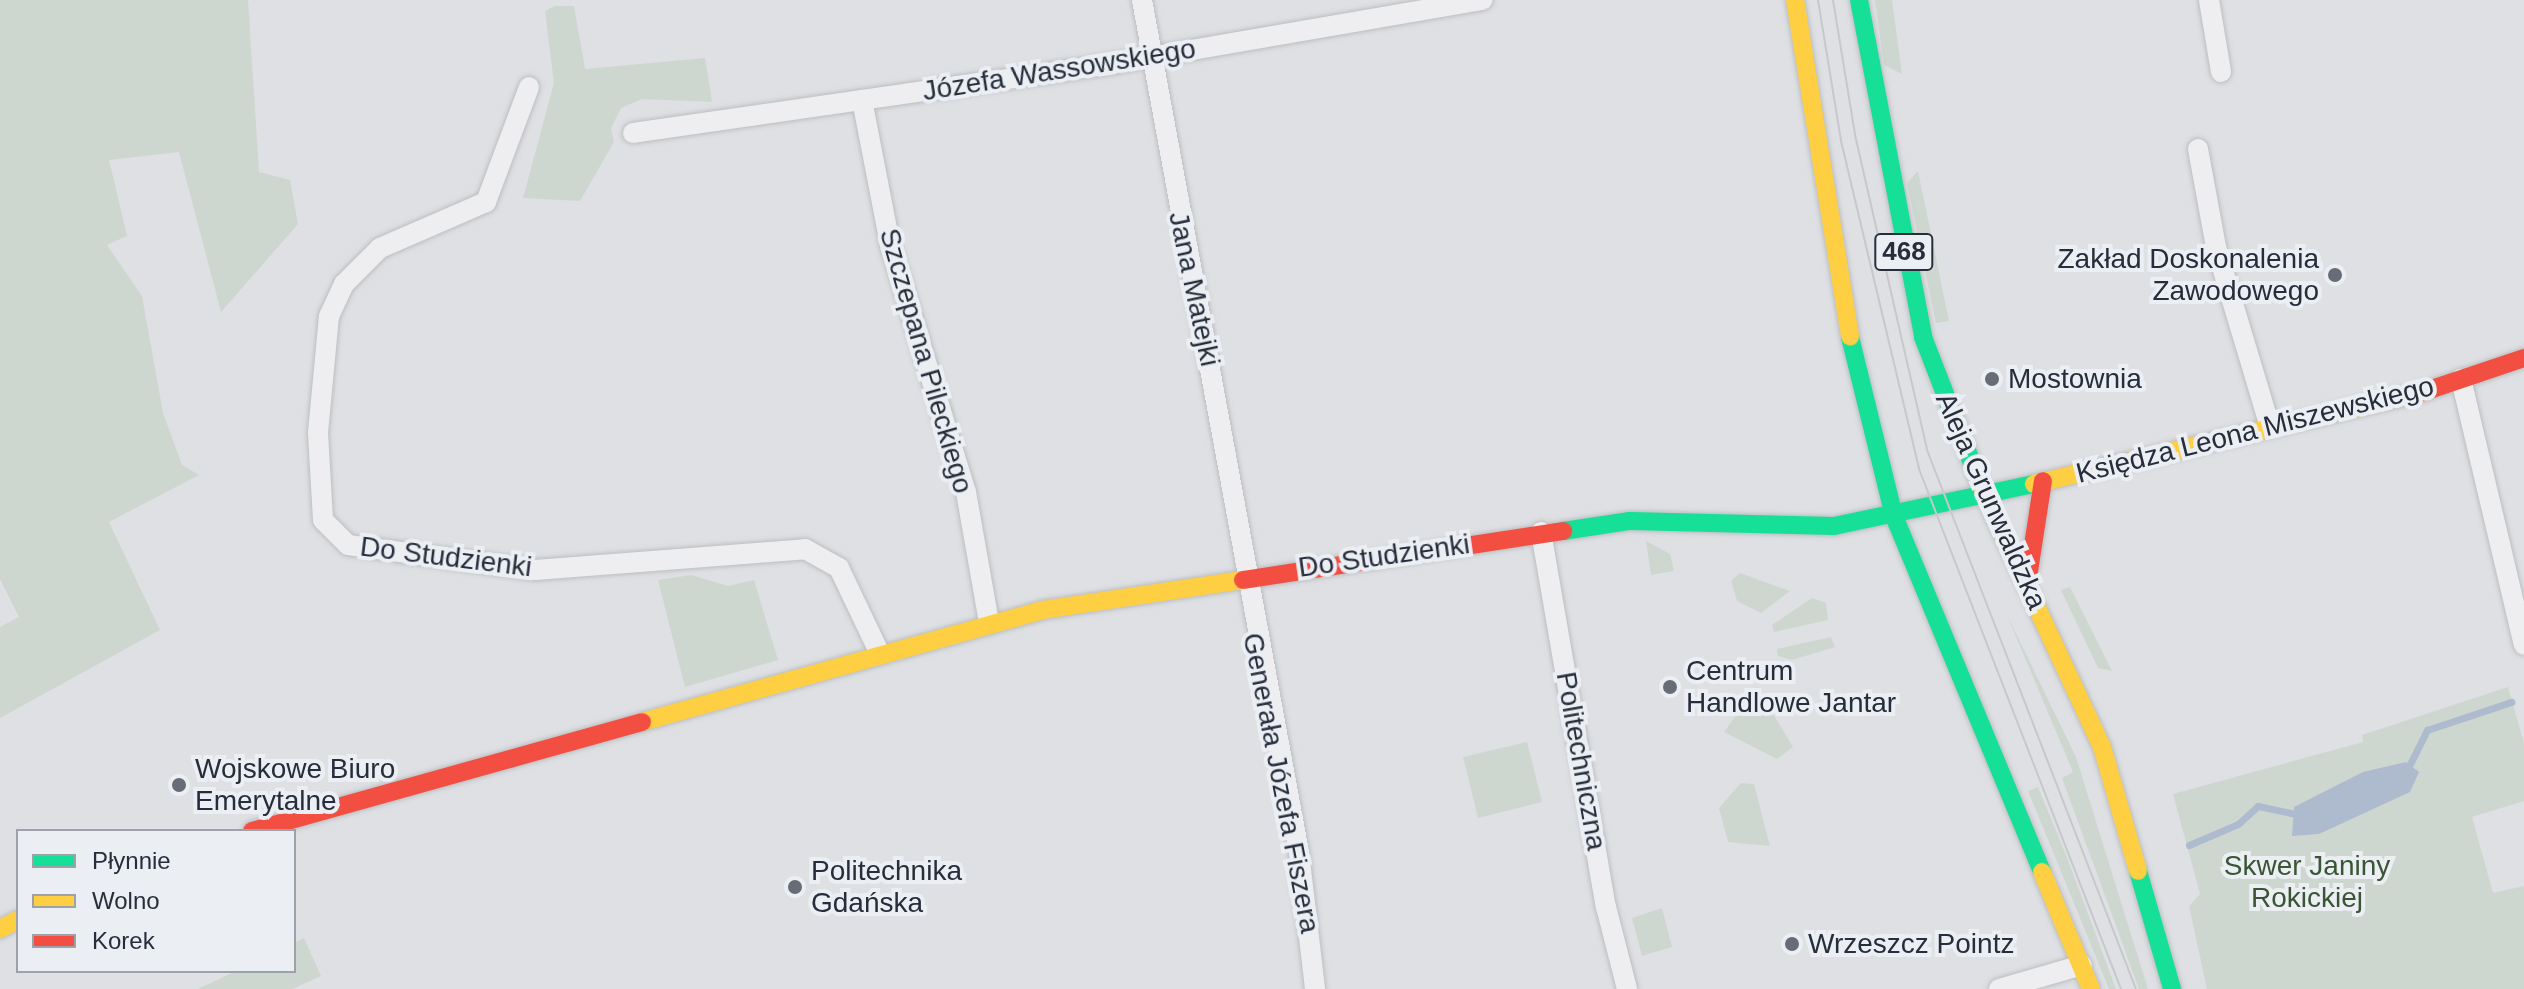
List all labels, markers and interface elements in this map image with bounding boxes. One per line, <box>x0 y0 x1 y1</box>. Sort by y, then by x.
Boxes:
street label: Józefa Wassowskiego <box>920 32 1198 108</box>
street label: Jana Matejki <box>1161 209 1227 369</box>
street label: Szczepana Pileckiego <box>872 225 980 497</box>
road number: 468 <box>1874 230 1934 274</box>
place label: Zakład Doskonalenia Zawodowego <box>2058 242 2319 308</box>
marker: Zakład Doskonalenia Zawodowego <box>2326 266 2344 284</box>
place label: Mostownia <box>2008 362 2142 396</box>
street label: Księdza Leona Miszewskiego <box>2073 369 2437 491</box>
marker: Mostownia <box>1983 370 2001 388</box>
street label: Aleja Grunwaldzka <box>1928 388 2054 614</box>
street label: Do Studzienki <box>1296 527 1472 585</box>
street label: Do Studzienki <box>358 530 534 584</box>
street label: Generała Józefa Fiszera <box>1235 630 1327 936</box>
place label: Centrum Handlowe Jantar <box>1686 654 1896 720</box>
street label: Politechniczna <box>1549 669 1613 853</box>
marker: Centrum Handlowe Jantar <box>1661 678 1679 696</box>
place label: Wojskowe Biuro Emerytalne <box>195 752 395 818</box>
marker: Wojskowe Biuro Emerytalne <box>170 776 188 794</box>
legend <box>16 829 296 973</box>
text: Płynnie <box>92 847 171 874</box>
park label: Skwer Janiny Rokickiej <box>2224 849 2390 915</box>
place label: Politechnika Gdańska <box>811 854 962 920</box>
marker: Politechnika Gdańska <box>786 878 804 896</box>
text: Wolno <box>92 887 160 914</box>
text: Korek <box>92 927 155 954</box>
place label: Wrzeszcz Pointz <box>1808 927 2014 961</box>
marker: Wrzeszcz Pointz <box>1783 935 1801 953</box>

